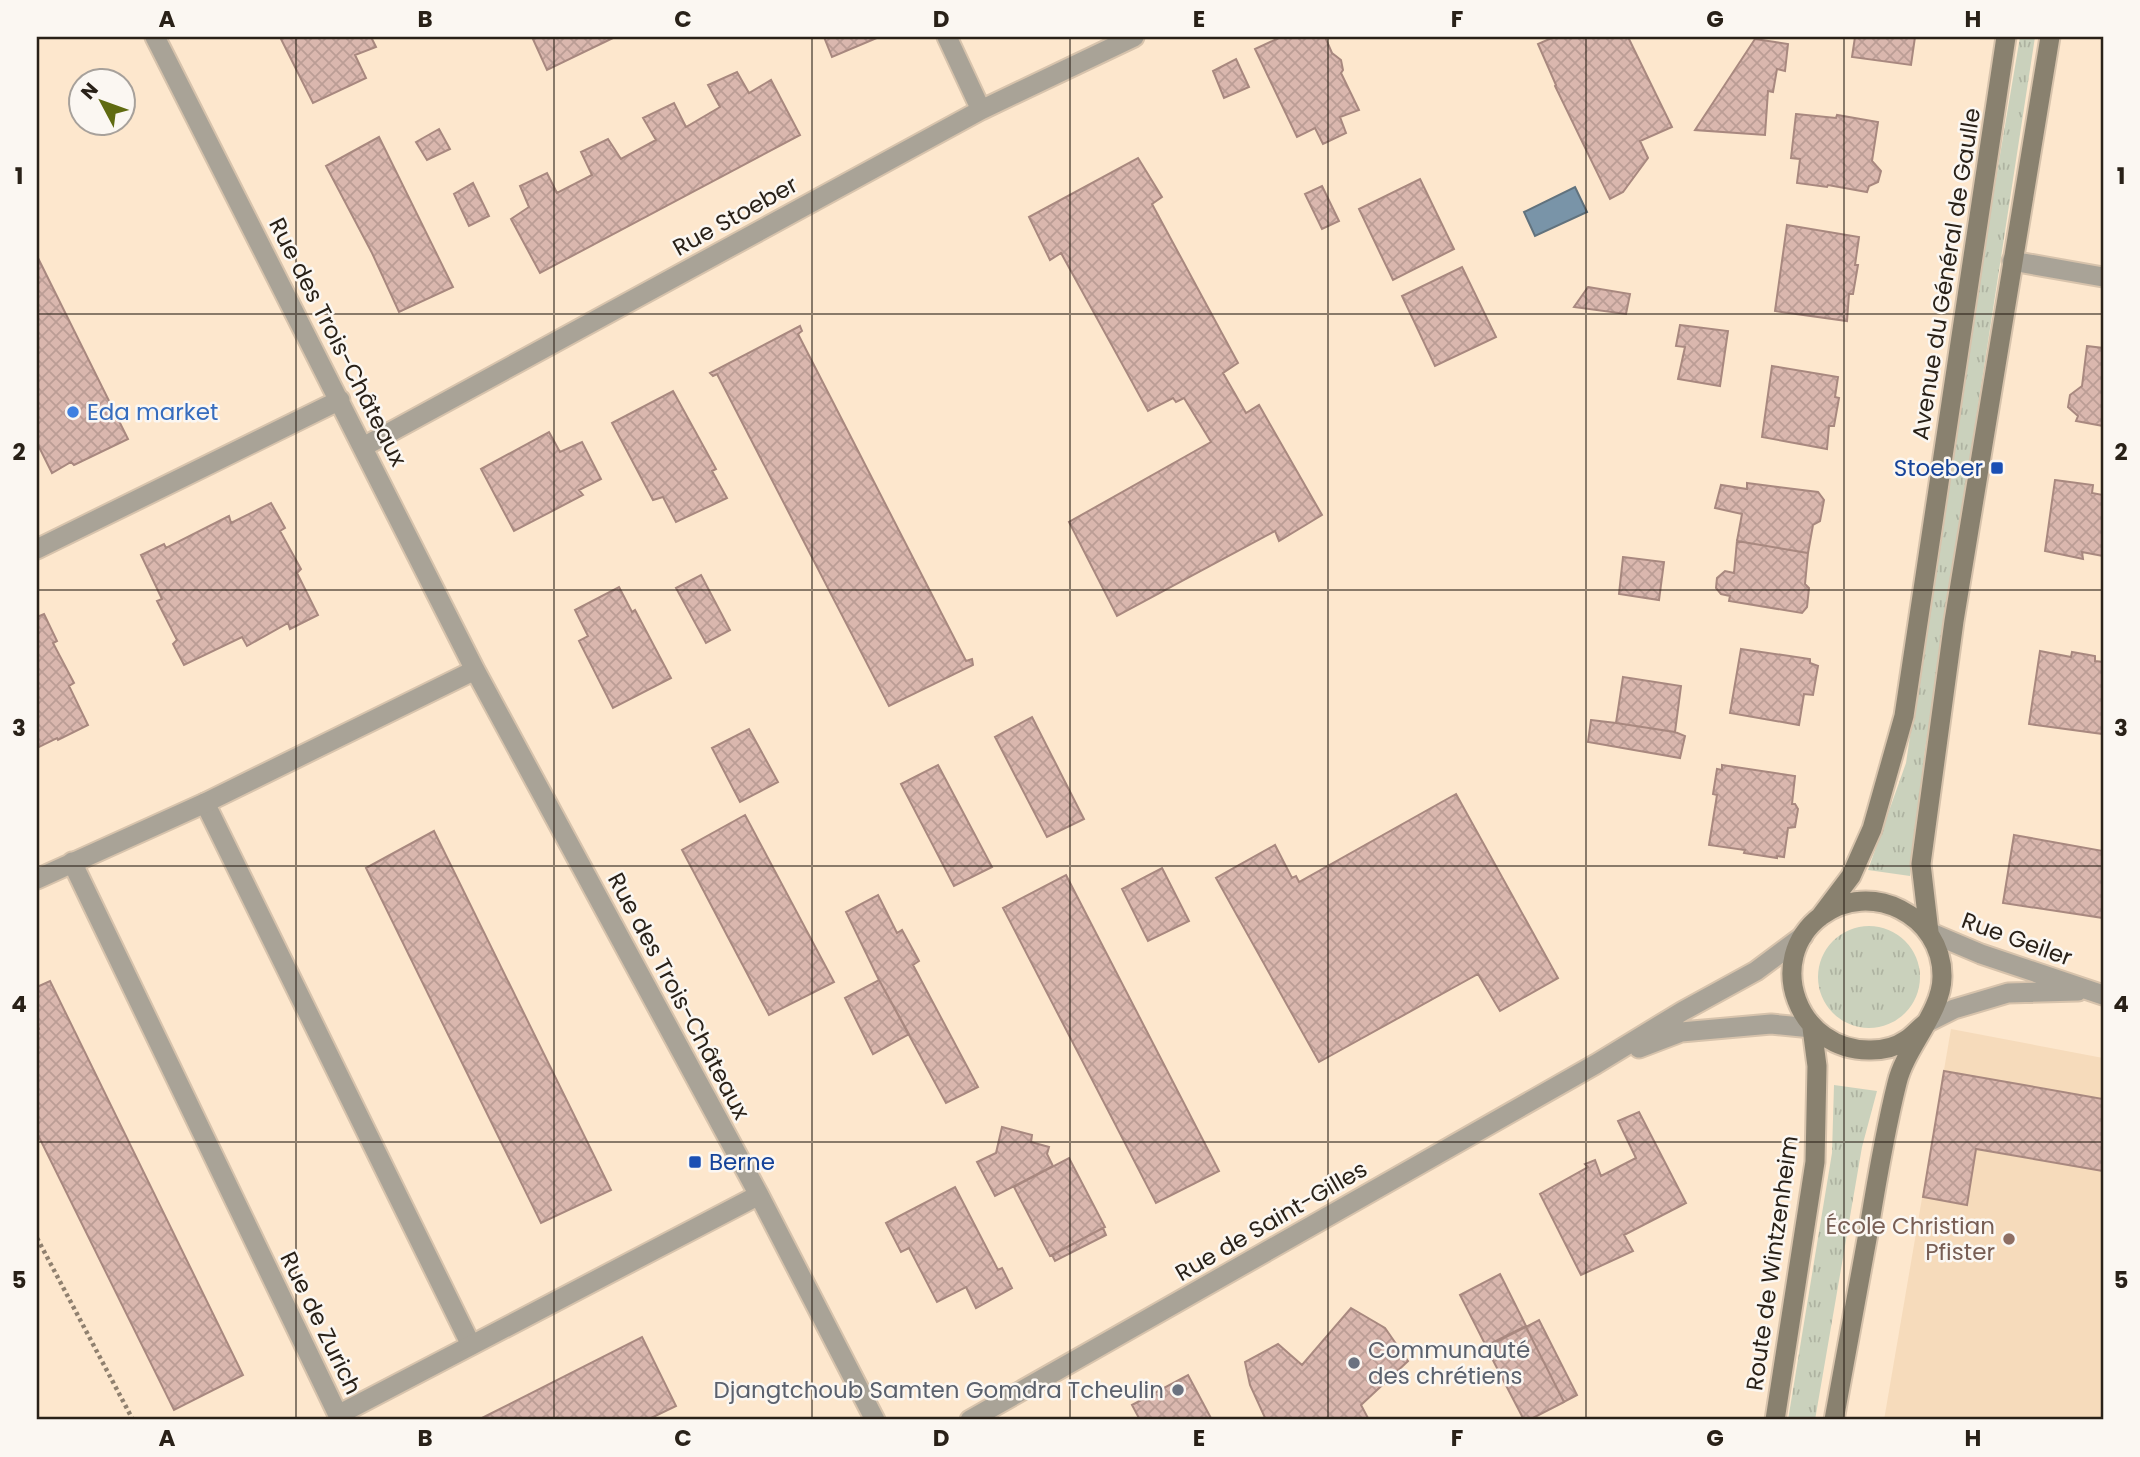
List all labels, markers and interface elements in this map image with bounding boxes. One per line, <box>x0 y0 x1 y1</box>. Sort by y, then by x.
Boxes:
text: A <box>159 3 176 35</box>
text: B <box>417 3 433 35</box>
text: C <box>674 3 692 35</box>
text: D <box>933 3 949 35</box>
text: E <box>1193 3 1205 35</box>
text: F <box>1451 3 1463 35</box>
text: G <box>1706 3 1724 35</box>
text: H <box>1965 3 1981 35</box>
north arrow <box>66 66 136 136</box>
text: N <box>75 77 104 105</box>
street label: Avenue du Général de Gaulle <box>1904 106 1988 442</box>
text: 1 <box>15 160 23 192</box>
text: 1 <box>2117 160 2125 192</box>
street label: Rue Stoeber <box>667 168 803 264</box>
street label: Rue des Trois-Châteaux <box>261 212 415 472</box>
place label: Eda market <box>87 396 218 428</box>
marker: Eda market <box>65 404 81 420</box>
text: 2 <box>12 436 26 468</box>
text: 2 <box>2114 436 2128 468</box>
place label: Stoeber <box>1894 452 1983 484</box>
marker: Stoeber <box>1989 460 2005 476</box>
text: 3 <box>12 712 26 744</box>
text: 3 <box>2114 712 2128 744</box>
street label: Rue des Trois-Châteaux <box>600 867 758 1125</box>
street label: Rue Geiler <box>1957 904 2077 974</box>
text: 4 <box>11 988 27 1020</box>
text: 4 <box>2113 988 2129 1020</box>
street label: Route de Wintzenheim <box>1738 1133 1806 1393</box>
place label: Berne <box>709 1146 775 1178</box>
street label: Rue de Saint-Gilles <box>1169 1153 1373 1289</box>
marker: Berne <box>687 1154 703 1170</box>
place label: École Christian Pfister <box>1825 1210 1995 1268</box>
marker: École Christian Pfister <box>2001 1231 2017 1247</box>
street label: Rue de Zurich <box>273 1246 369 1400</box>
text: 5 <box>12 1264 26 1296</box>
text: 5 <box>2114 1264 2128 1296</box>
place label: Communauté des chrétiens <box>1368 1334 1530 1392</box>
marker: Communauté des chrétiens <box>1346 1355 1362 1371</box>
place label: Djangtchoub Samten Gomdra Tcheulin <box>714 1374 1164 1406</box>
marker: Djangtchoub Samten Gomdra Tcheulin <box>1170 1382 1186 1398</box>
text: A <box>159 1422 176 1454</box>
text: B <box>417 1422 433 1454</box>
text: C <box>674 1422 692 1454</box>
text: D <box>933 1422 949 1454</box>
text: E <box>1193 1422 1205 1454</box>
text: F <box>1451 1422 1463 1454</box>
text: G <box>1706 1422 1724 1454</box>
text: H <box>1965 1422 1981 1454</box>

